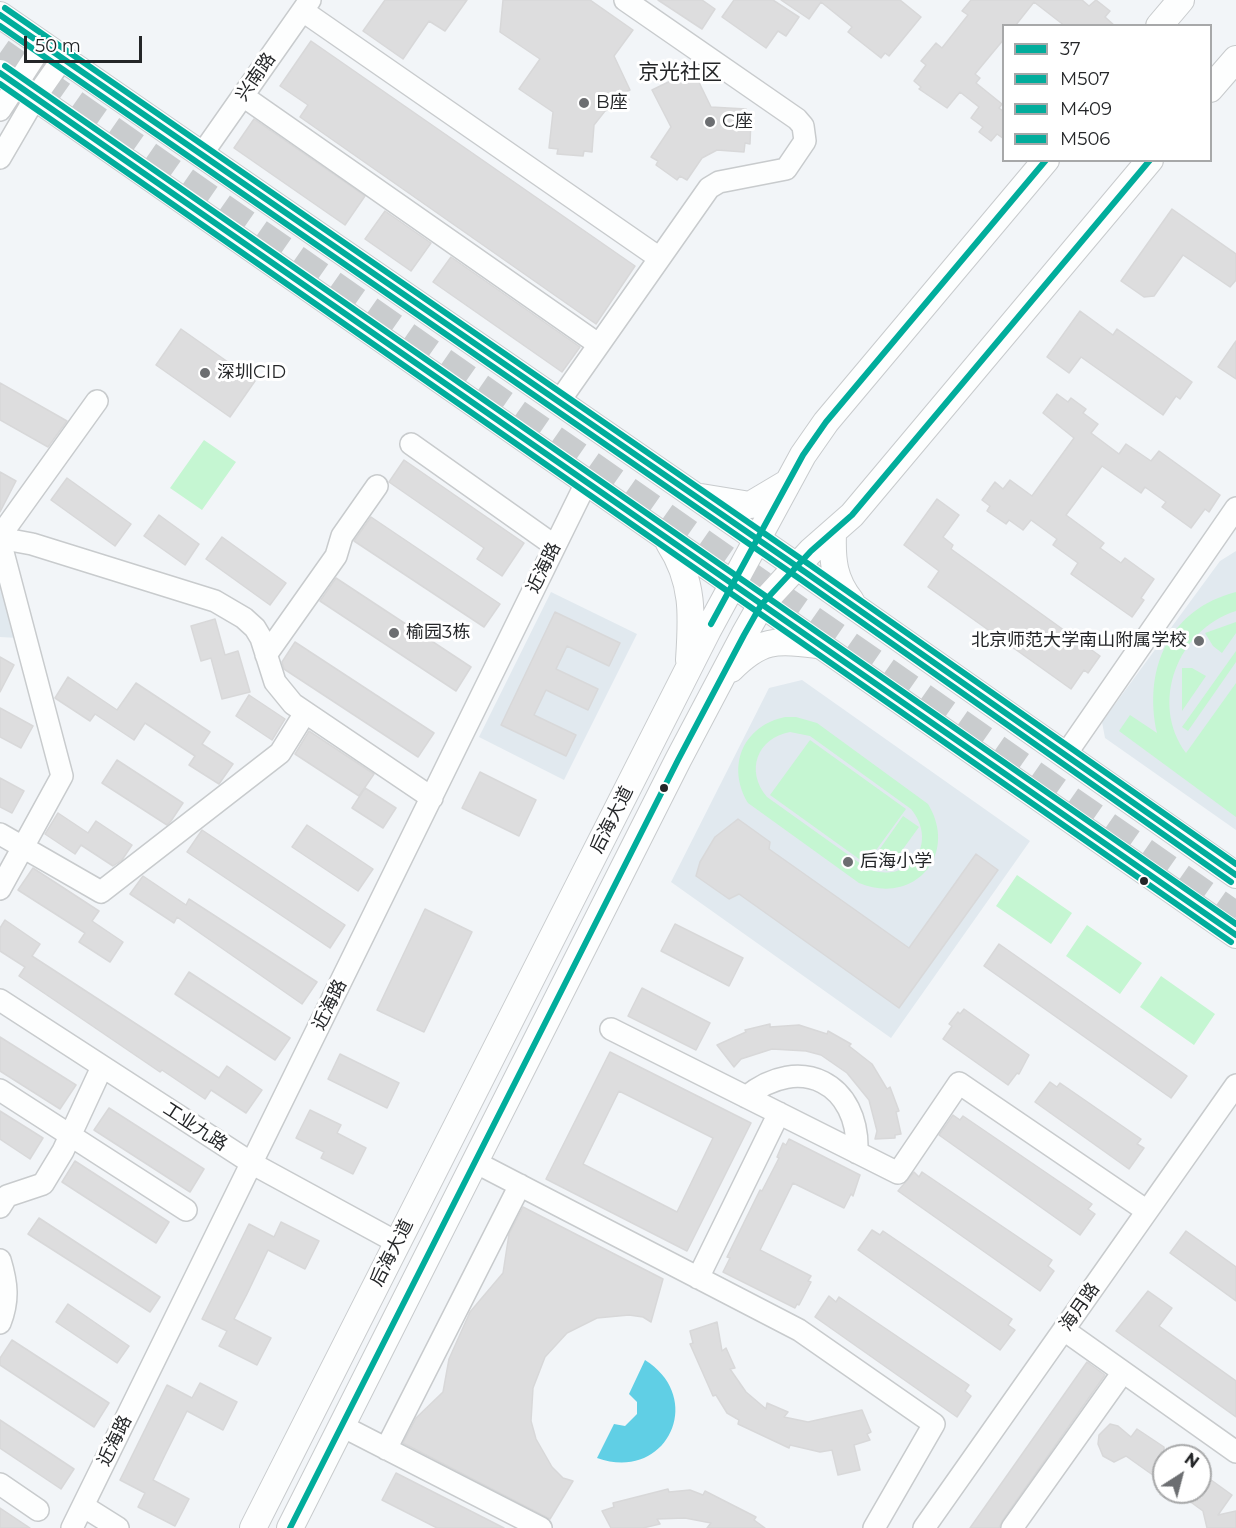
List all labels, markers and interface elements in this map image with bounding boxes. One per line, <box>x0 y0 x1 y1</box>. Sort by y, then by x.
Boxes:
scale bar <box>27 24 146 62</box>
legend <box>1002 24 1212 162</box>
text: 50 m <box>35 35 81 57</box>
text: 37 <box>1060 38 1081 60</box>
street label: 兴南路 <box>232 49 280 105</box>
district label: 京光社区 <box>638 60 722 86</box>
text: M507 <box>1060 68 1110 90</box>
place label: B座 <box>596 92 628 114</box>
marker: B座 <box>577 96 591 110</box>
text: M409 <box>1060 98 1112 120</box>
place label: C座 <box>722 111 753 133</box>
marker: C座 <box>703 115 717 129</box>
text: M506 <box>1060 128 1110 150</box>
place label: 深圳CID <box>217 362 286 384</box>
marker: 深圳CID <box>198 366 212 380</box>
street label: 近海路 <box>522 539 566 597</box>
place label: 榆园3栋 <box>406 622 470 644</box>
marker: 榆园3栋 <box>387 626 401 640</box>
place label: 北京师范大学南山附属学校 <box>971 630 1187 652</box>
marker: 北京师范大学南山附属学校 <box>1192 634 1206 648</box>
unlabelled marker <box>658 782 670 794</box>
street label: 后海大道 <box>586 783 638 857</box>
place label: 后海小学 <box>860 851 932 873</box>
marker: 后海小学 <box>841 855 855 869</box>
unlabelled marker <box>1138 875 1150 887</box>
street label: 近海路 <box>308 976 352 1034</box>
street label: 工业九路 <box>159 1098 231 1156</box>
street label: 后海大道 <box>366 1216 418 1290</box>
street label: 海月路 <box>1056 1279 1104 1335</box>
street label: 近海路 <box>93 1412 137 1470</box>
north arrow <box>1152 1444 1212 1504</box>
text: N <box>1181 1449 1203 1472</box>

